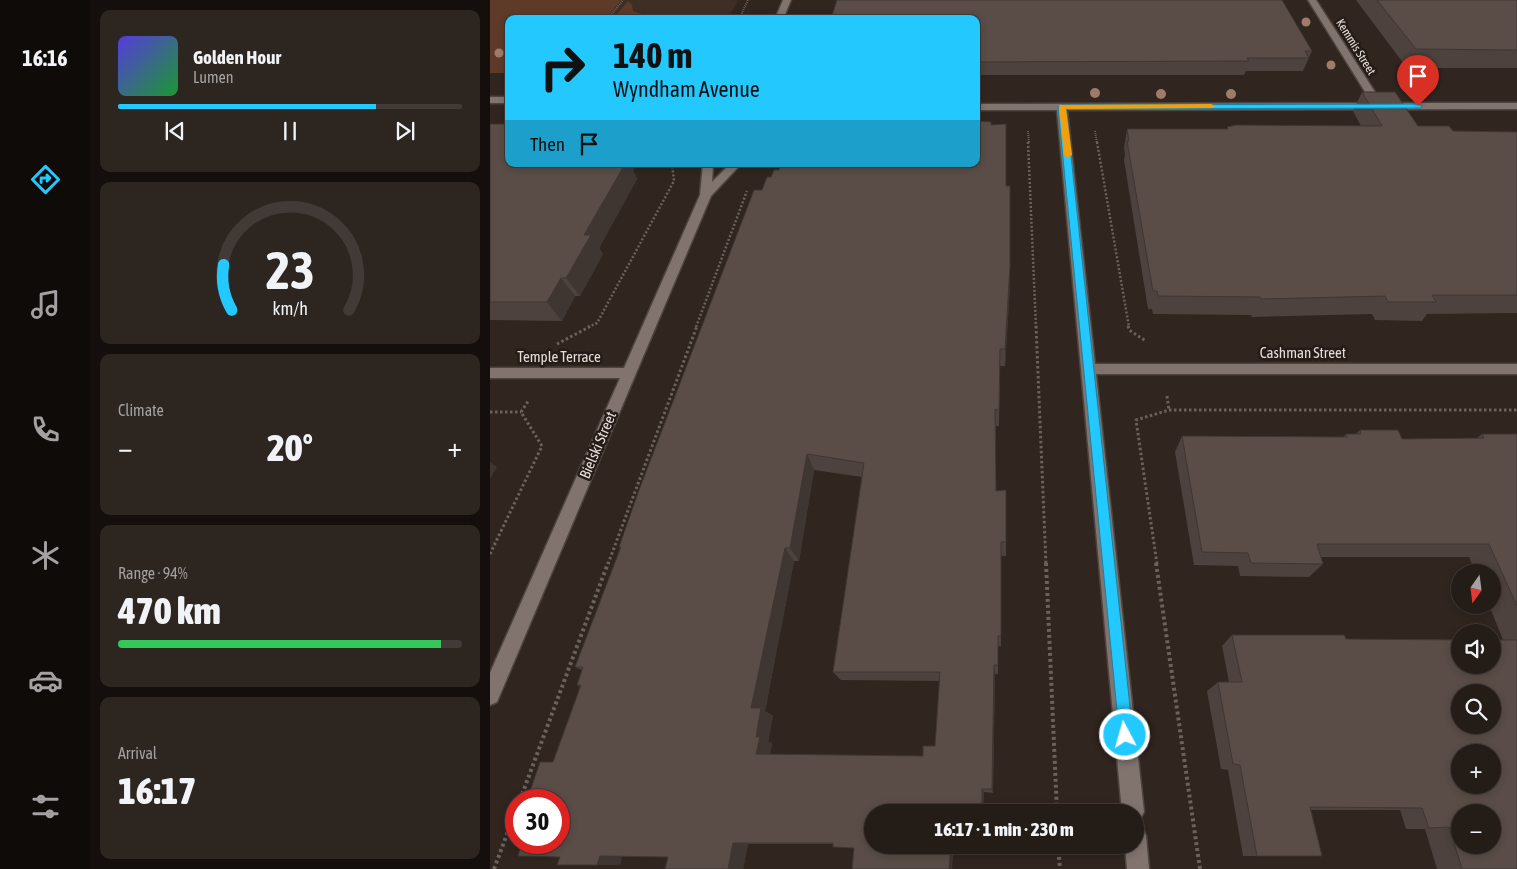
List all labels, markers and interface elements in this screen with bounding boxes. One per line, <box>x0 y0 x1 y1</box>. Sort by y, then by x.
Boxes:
street label: Kemmis Street <box>1333 16 1379 78</box>
icon: right <box>530 35 595 100</box>
text: 140 m <box>613 35 692 75</box>
text: 16:16 <box>22 45 68 71</box>
text: Golden Hour <box>193 46 281 68</box>
pin <box>1397 55 1439 106</box>
icon: arrive <box>1404 62 1432 90</box>
text: Lumen <box>193 68 233 86</box>
text: Wyndham Avenue <box>613 76 760 102</box>
icon: previous <box>161 117 189 145</box>
icon: pause <box>276 117 304 145</box>
icon: next <box>391 117 419 145</box>
icon: arrive <box>575 130 603 158</box>
text: Then <box>530 133 565 155</box>
icon: directions <box>28 162 63 197</box>
text: 23 <box>266 240 314 300</box>
icon: music <box>28 287 63 322</box>
text: km/h <box>272 298 308 319</box>
street label: Cashman Street <box>1260 344 1346 361</box>
street label: Temple Terrace <box>517 348 601 365</box>
text: Climate <box>118 401 164 419</box>
street label: Bielski Street <box>576 409 619 481</box>
icon: phone <box>28 412 63 447</box>
text: 20° <box>267 426 313 469</box>
text: − <box>118 431 133 463</box>
text: + <box>447 431 462 463</box>
icon: climate <box>28 538 63 573</box>
text: Range · 94% <box>118 564 188 582</box>
north arrow <box>1451 564 1501 614</box>
map controls <box>1451 564 1501 854</box>
text: 470 km <box>118 589 221 632</box>
button: sound <box>1451 624 1501 674</box>
icon: car <box>28 663 63 698</box>
button: search <box>1451 684 1501 734</box>
position arrow <box>1098 708 1150 760</box>
text: Arrival <box>118 744 157 762</box>
button: + <box>1451 744 1501 794</box>
text: 16:17 <box>118 769 196 812</box>
icon: filters <box>28 789 63 824</box>
speed limit sign: 30 <box>505 789 570 854</box>
button: − <box>1451 804 1501 854</box>
text: 16:17 · 1 min · 230 m <box>934 818 1074 840</box>

